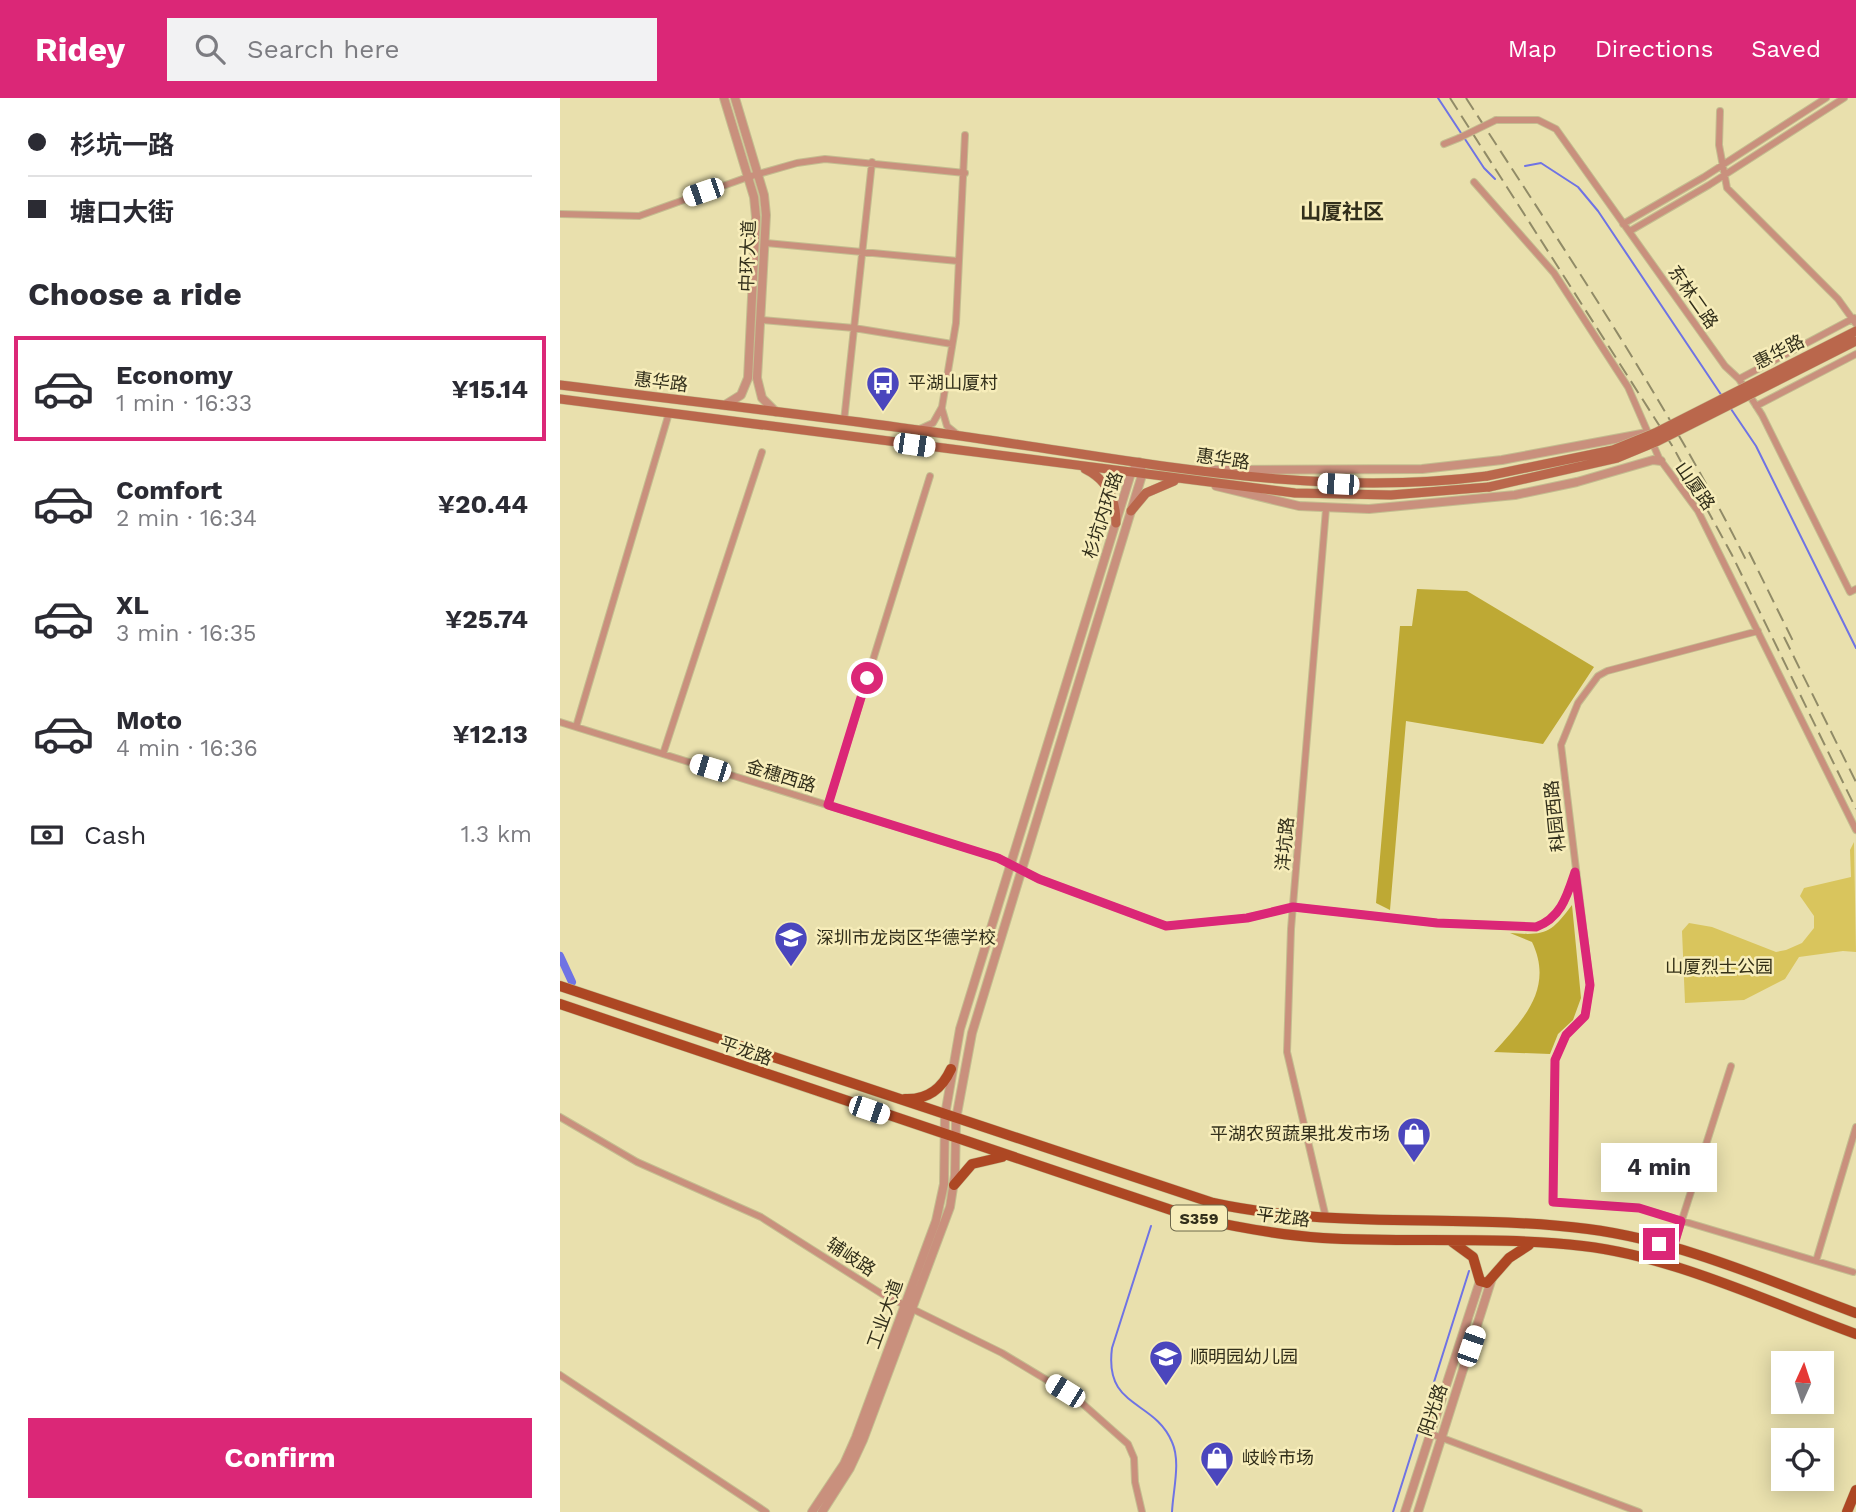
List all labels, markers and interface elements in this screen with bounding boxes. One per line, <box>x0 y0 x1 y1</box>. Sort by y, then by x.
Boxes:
search box <box>167 18 657 81</box>
text: Ridey <box>35 30 125 69</box>
icon: search <box>191 30 229 68</box>
text: Search here <box>247 34 399 64</box>
text: Map <box>1508 35 1557 63</box>
text: Directions <box>1595 35 1713 63</box>
text: Saved <box>1751 35 1821 63</box>
text: 杉坑一路 <box>70 130 174 160</box>
car <box>680 175 727 209</box>
text: 塘口大街 <box>70 197 174 227</box>
district label: 山厦社区 <box>1300 199 1384 224</box>
street label: 中环大道 <box>736 220 759 292</box>
street label: 东林二路 <box>1664 261 1723 332</box>
text: Choose a ride <box>28 275 242 313</box>
street label: 惠华路 <box>1750 330 1808 373</box>
icon: car <box>32 357 95 420</box>
text: Economy <box>116 360 233 390</box>
bus stop icon: 平湖山厦村 <box>864 364 902 413</box>
street label: 惠华路 <box>633 368 689 395</box>
place label: 平湖山厦村 <box>908 372 998 393</box>
text: ¥15.14 <box>451 374 528 404</box>
text: 1 min · 16:33 <box>116 390 252 417</box>
car <box>892 432 937 458</box>
street label: 惠华路 <box>1195 444 1251 473</box>
street label: 山厦路 <box>1671 458 1719 514</box>
street label: 杉坑内环路 <box>1079 469 1126 561</box>
icon: car <box>32 472 95 535</box>
car <box>1317 472 1360 496</box>
text: Comfort <box>116 475 222 505</box>
text: ¥20.44 <box>438 489 528 519</box>
text: 2 min · 16:34 <box>116 505 257 532</box>
icon: car <box>32 587 95 650</box>
text: XL <box>116 590 149 620</box>
text: ¥25.74 <box>445 604 528 634</box>
text: 3 min · 16:35 <box>116 620 257 647</box>
route start <box>851 662 883 694</box>
icon: car <box>32 702 95 765</box>
text: Moto <box>116 705 182 735</box>
text: ¥12.13 <box>452 719 528 749</box>
text: 4 min · 16:36 <box>116 735 258 762</box>
car <box>687 752 734 784</box>
street label: 金穗西路 <box>744 755 819 796</box>
street label: 科园西路 <box>1540 779 1569 853</box>
icon: cash <box>28 816 66 854</box>
street label: 洋坑路 <box>1272 816 1297 872</box>
text: Cash <box>84 820 146 850</box>
text: 1.3 km <box>461 821 532 848</box>
school or university icon: 深圳市龙岗区华德学校 <box>772 919 810 968</box>
place label: 深圳市龙岗区华德学校 <box>816 927 996 948</box>
park label: 山厦烈士公园 <box>1665 956 1773 977</box>
street label: 平龙路 <box>717 1032 775 1069</box>
car <box>846 1093 893 1127</box>
shop icon: 平湖农贸蔬果批发市场 <box>1395 1115 1433 1164</box>
place label: 平湖农贸蔬果批发市场 <box>1210 1123 1390 1144</box>
callout: 4 min <box>1601 1142 1717 1192</box>
text: 4 min <box>1627 1154 1691 1181</box>
street label: 平龙路 <box>1255 1203 1311 1230</box>
road number: S359 <box>1171 1206 1227 1230</box>
route end <box>1643 1228 1675 1260</box>
street label: 辅岐路 <box>823 1233 880 1280</box>
street label: 工业大道 <box>862 1276 907 1351</box>
car <box>1455 1323 1488 1369</box>
school or university icon: 顺明园幼儿园 <box>1147 1338 1185 1387</box>
place label: 顺明园幼儿园 <box>1190 1346 1298 1367</box>
north arrow <box>1771 1351 1834 1414</box>
map controls <box>1771 1351 1834 1491</box>
car <box>1042 1371 1089 1411</box>
street label: 阳光路 <box>1414 1381 1451 1439</box>
button: Confirm <box>28 1418 532 1498</box>
button: locate <box>1771 1428 1834 1491</box>
shop icon: 岐岭市场 <box>1198 1439 1236 1488</box>
place label: 岐岭市场 <box>1242 1447 1314 1468</box>

